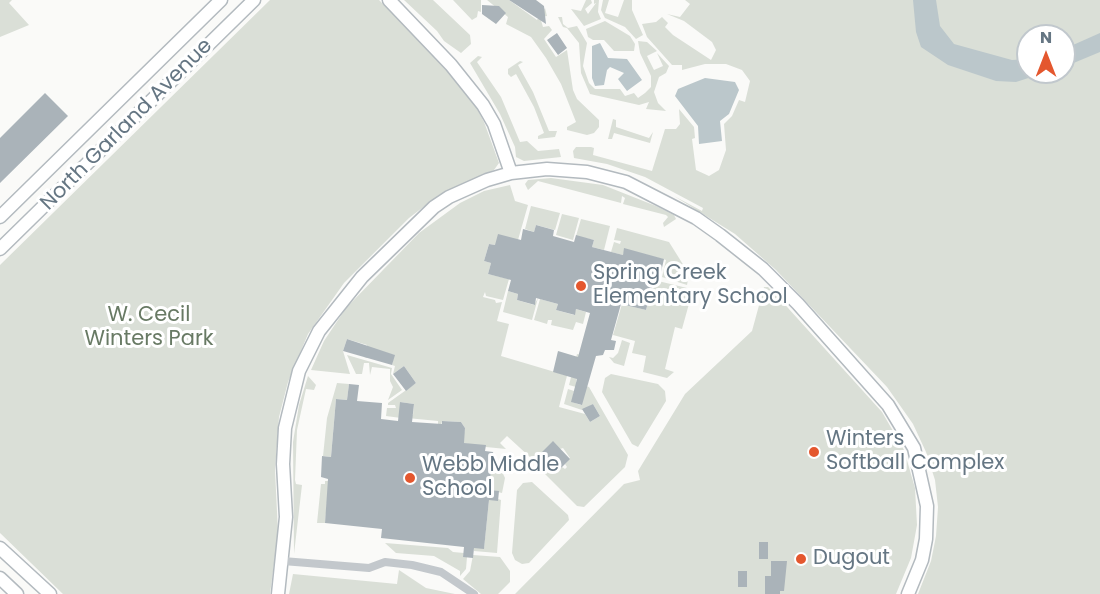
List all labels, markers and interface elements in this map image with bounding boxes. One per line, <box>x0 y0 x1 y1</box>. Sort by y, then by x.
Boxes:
north arrow <box>1016 24 1076 84</box>
text: N <box>1040 26 1052 49</box>
street label: North Garland Avenue <box>36 34 218 216</box>
place label: Spring Creek Elementary School <box>593 261 788 311</box>
marker: Spring Creek Elementary School <box>574 279 588 293</box>
park label: W. Cecil Winters Park <box>84 303 214 353</box>
place label: Winters Softball Complex <box>826 427 1004 477</box>
marker: Winters Softball Complex <box>807 445 821 459</box>
place label: Webb Middle School <box>422 453 559 503</box>
marker: Webb Middle School <box>403 471 417 485</box>
place label: Dugout <box>813 546 890 572</box>
marker: Dugout <box>794 552 808 566</box>

